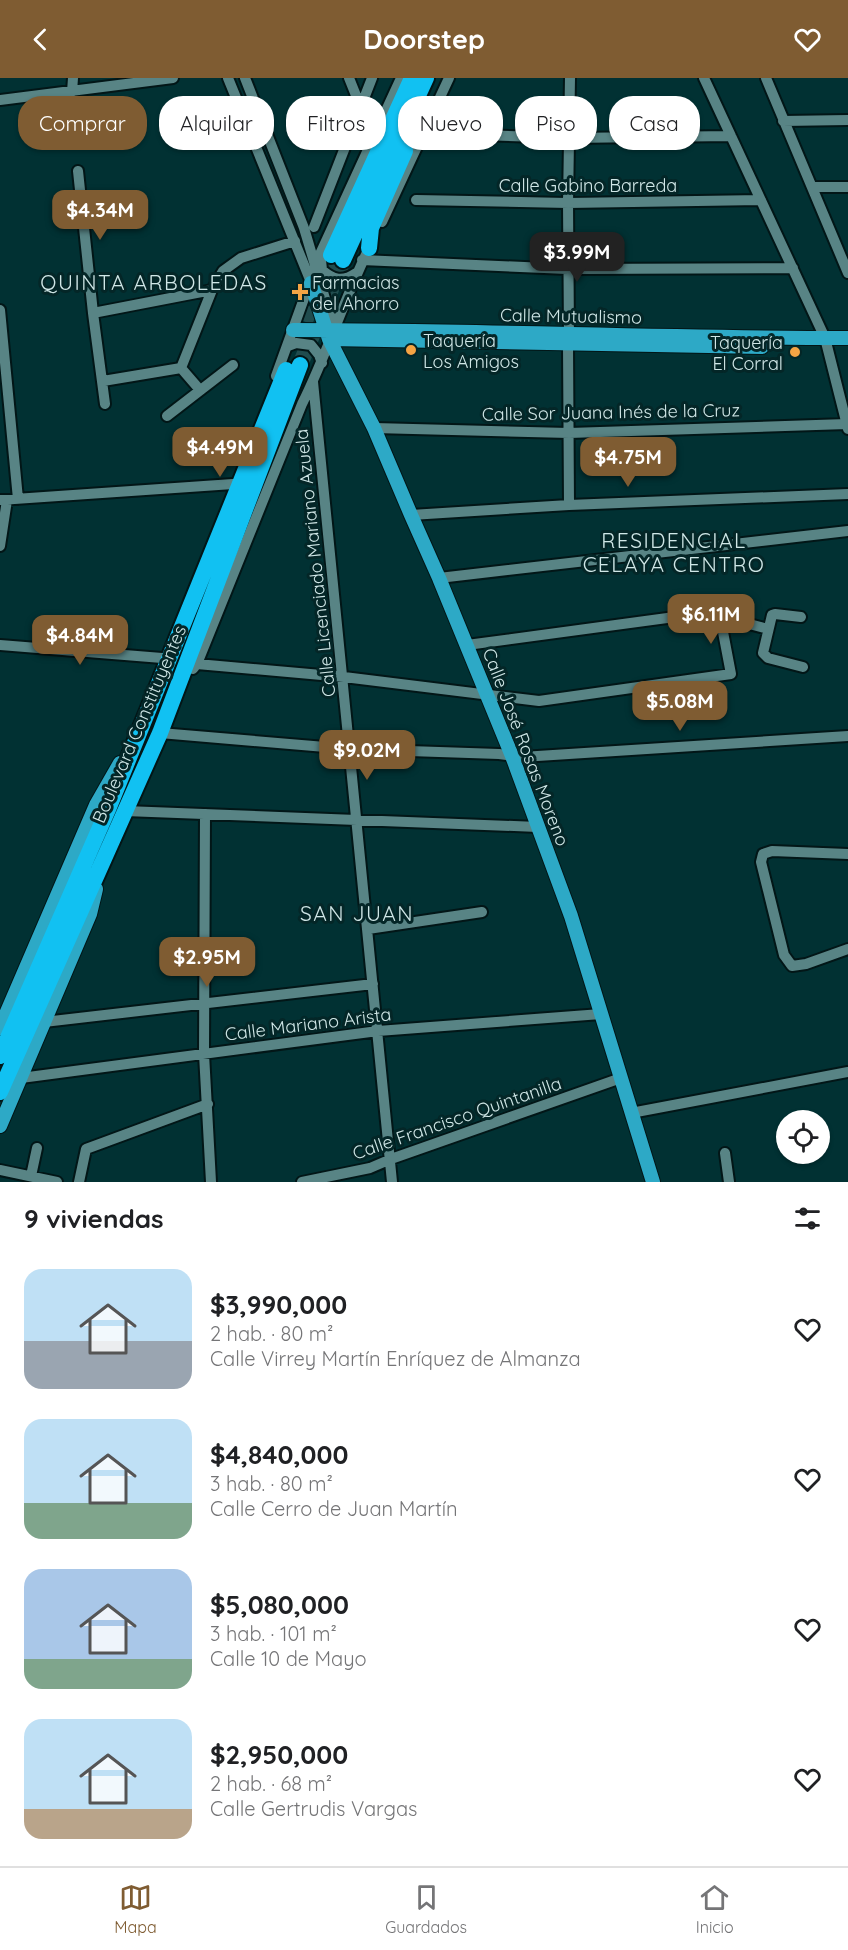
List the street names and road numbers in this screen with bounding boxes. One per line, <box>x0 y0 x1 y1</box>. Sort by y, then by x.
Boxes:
street label: Calle Gabino Barreda <box>499 174 677 197</box>
street label: Calle Mutualismo <box>500 303 642 329</box>
street label: Calle Sor Juana Inés de la Cruz <box>482 398 740 426</box>
street label: Calle Licenciado Mariano Azuela <box>289 428 341 698</box>
street label: Boulevard Constituyentes <box>87 622 191 826</box>
street label: Calle José Rosas Moreno <box>478 645 574 849</box>
street label: Calle Mariano Arista <box>224 1002 392 1046</box>
street label: Calle Francisco Quintanilla <box>349 1071 565 1165</box>

